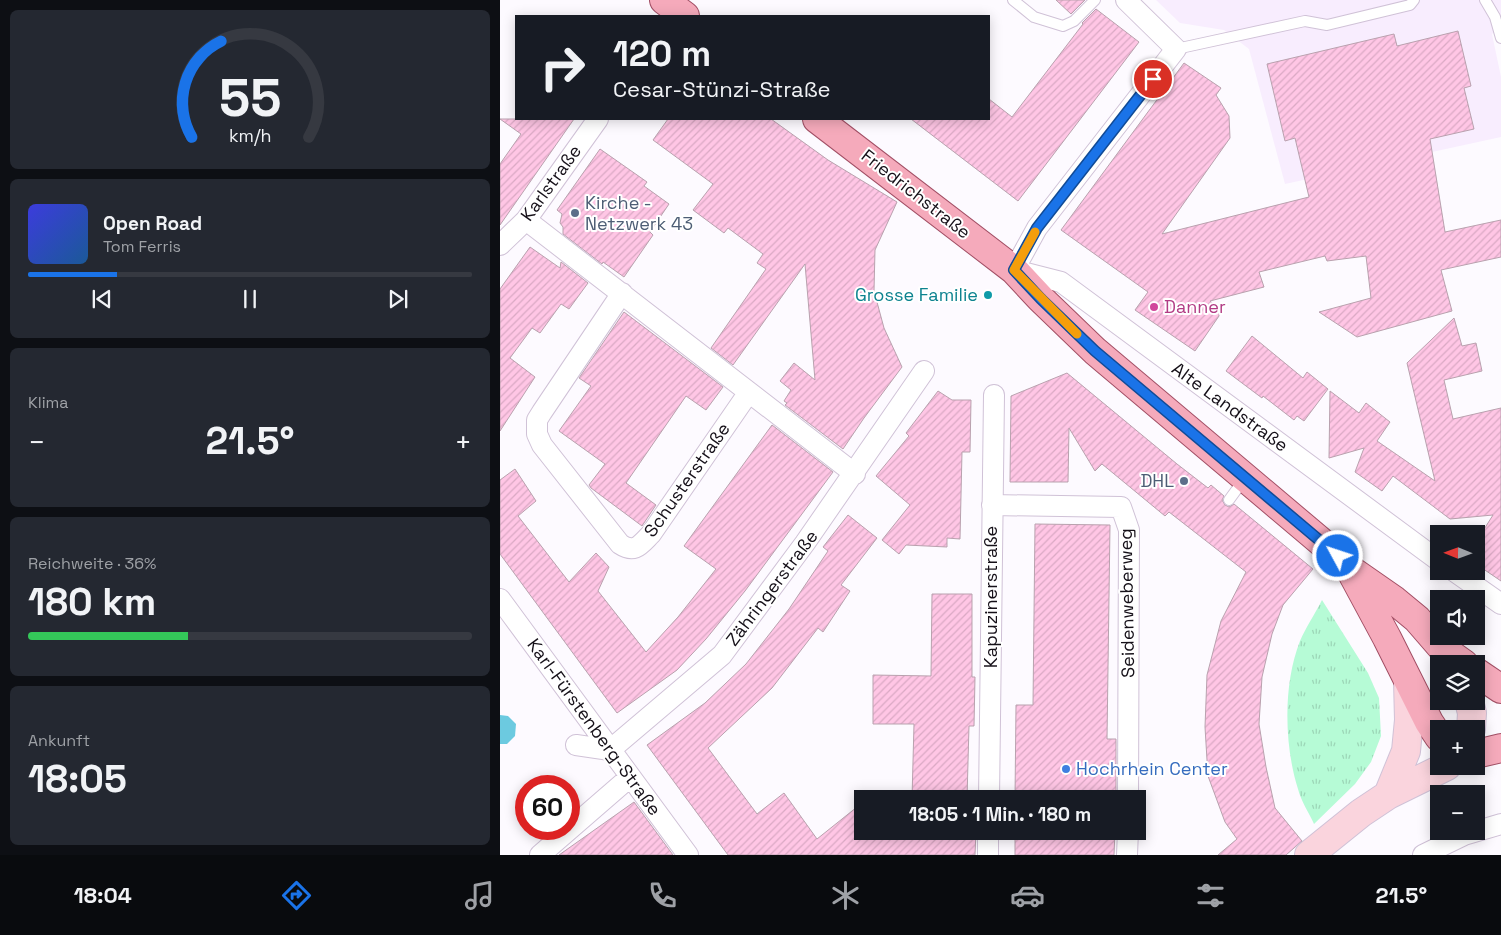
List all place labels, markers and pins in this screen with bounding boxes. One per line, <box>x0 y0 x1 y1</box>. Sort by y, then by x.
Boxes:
pin <box>1132 58 1174 100</box>
place label: Kirche - Netzwerk 43 <box>585 191 693 235</box>
marker: Kirche - Netzwerk 43 <box>569 207 581 219</box>
place label: Grosse Familie <box>855 283 978 306</box>
marker: Grosse Familie <box>982 289 994 301</box>
place label: Danner <box>1164 295 1226 318</box>
marker: Danner <box>1148 301 1160 313</box>
place label: DHL <box>1140 469 1174 492</box>
marker: DHL <box>1178 475 1190 487</box>
place label: Hochrhein Center <box>1076 757 1228 780</box>
marker: Hochrhein Center <box>1060 763 1072 775</box>

